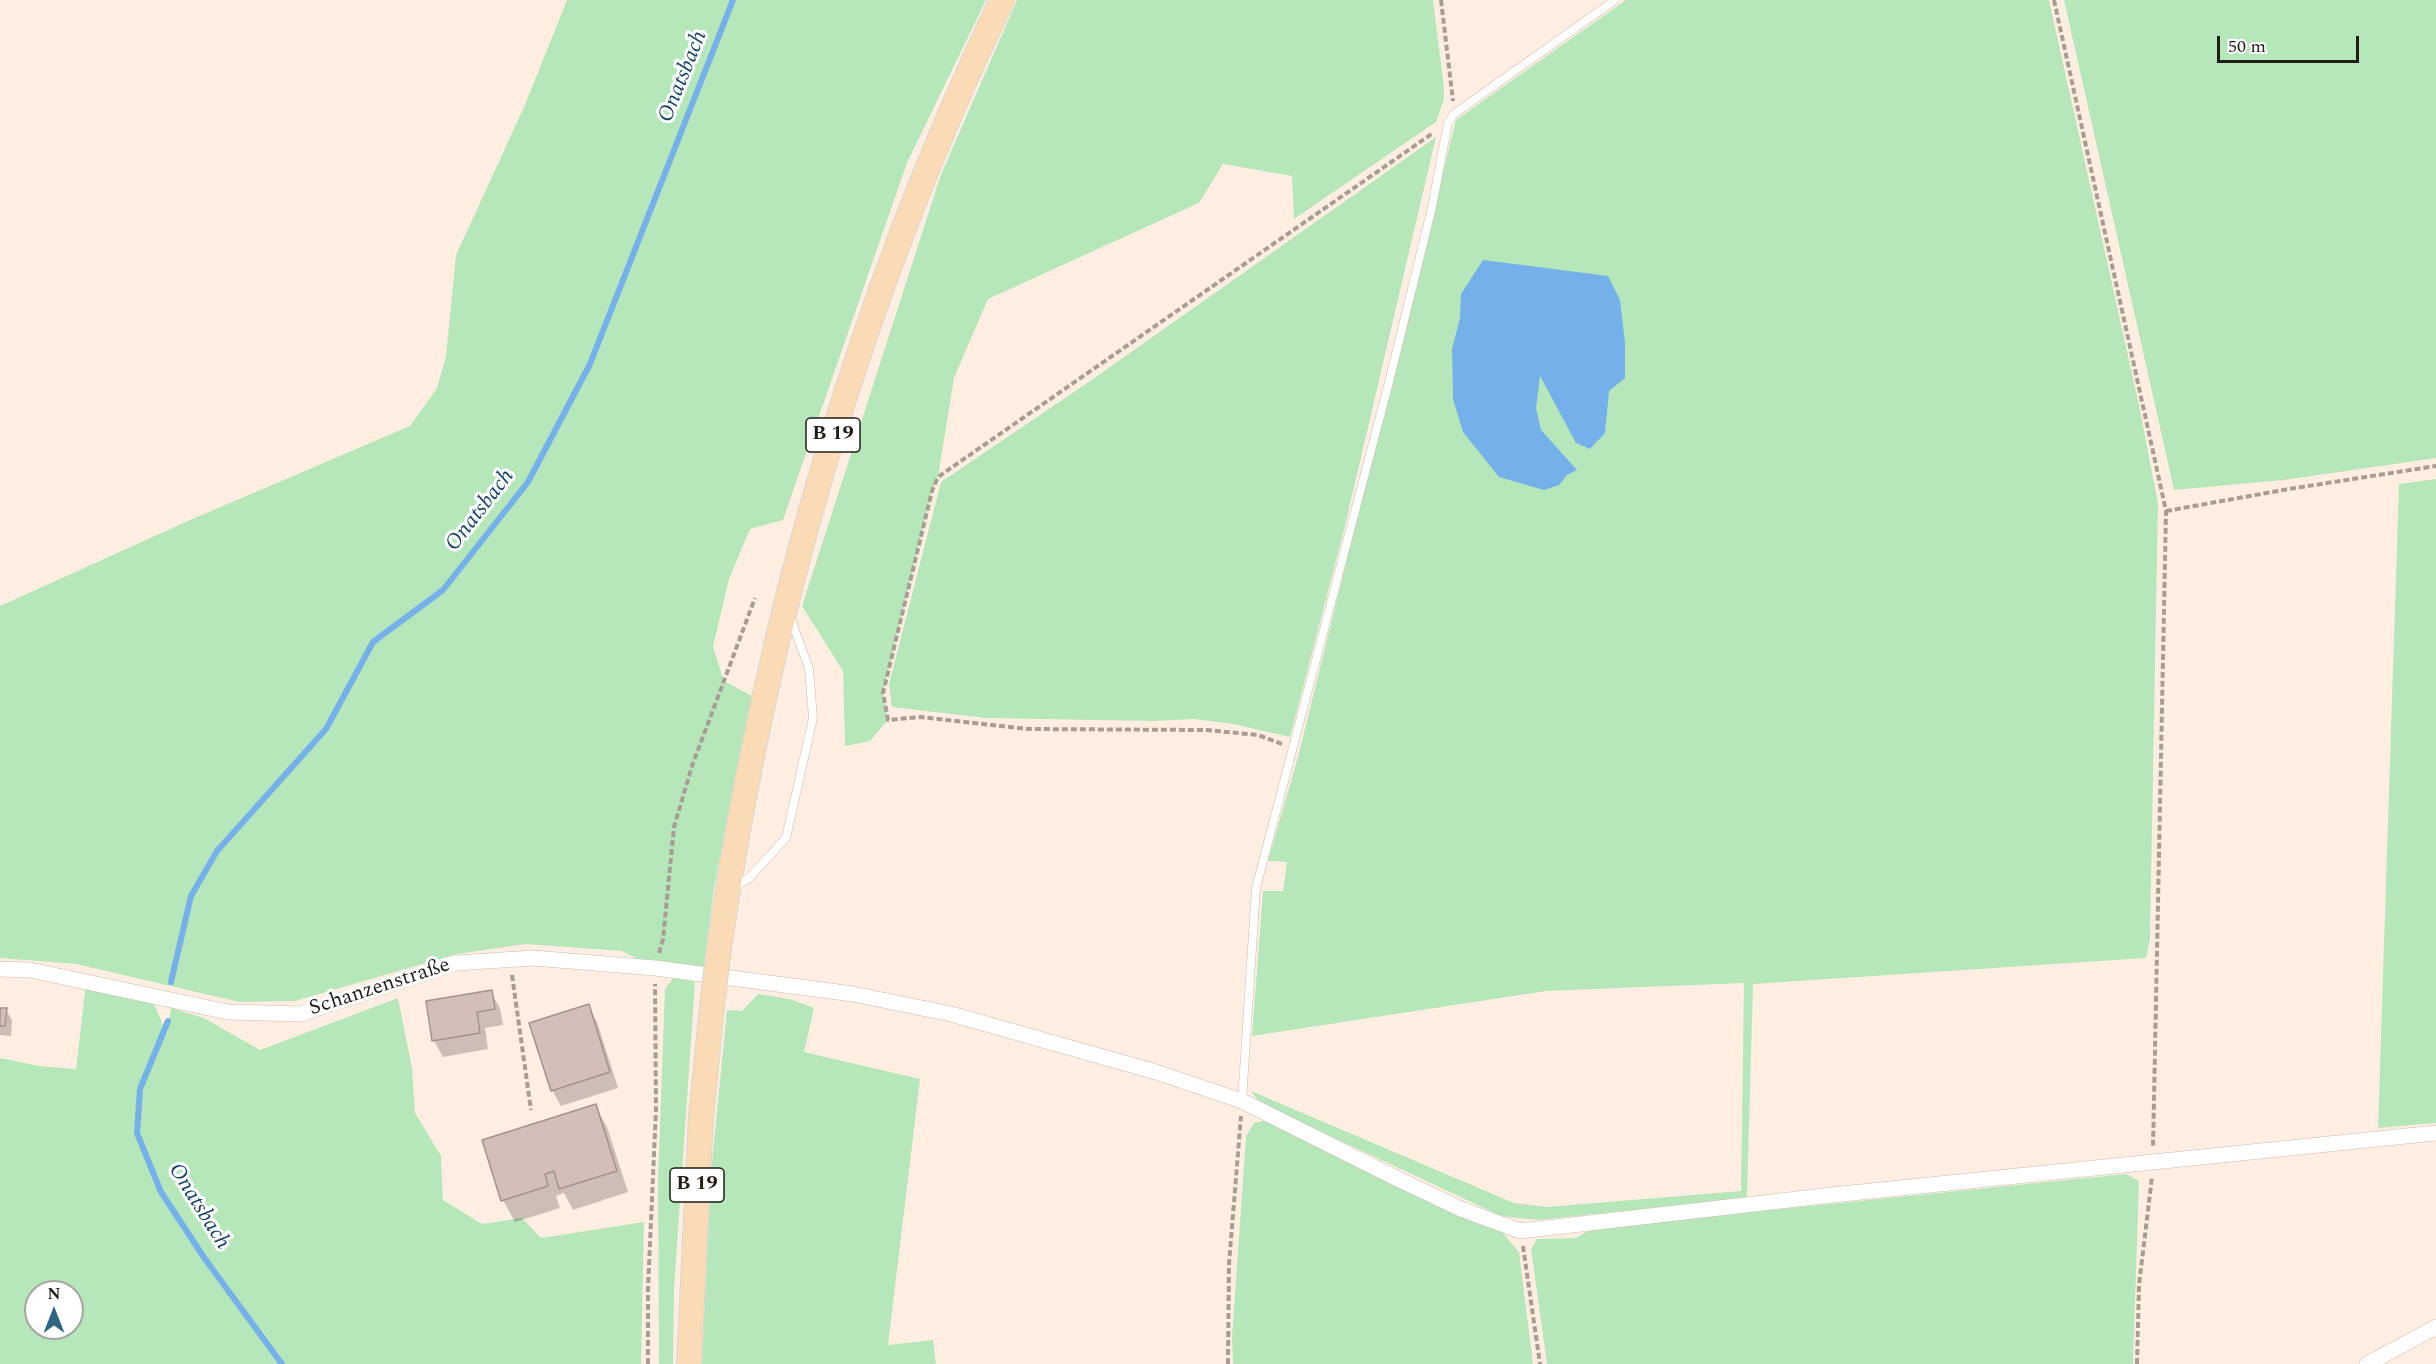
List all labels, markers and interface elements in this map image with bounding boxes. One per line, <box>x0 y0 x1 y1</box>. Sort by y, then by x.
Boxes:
scale bar <box>2220 24 2362 62</box>
water label: Onatsbach <box>654 27 714 127</box>
text: 50 m <box>2228 33 2266 60</box>
road number: B 19 <box>806 418 860 452</box>
water label: Onatsbach <box>441 465 521 557</box>
street label: Schanzenstraße <box>306 953 454 1023</box>
water label: Onatsbach <box>161 1159 235 1255</box>
road number: B 19 <box>670 1168 724 1202</box>
north arrow <box>24 1280 84 1340</box>
text: N <box>47 1282 61 1306</box>

